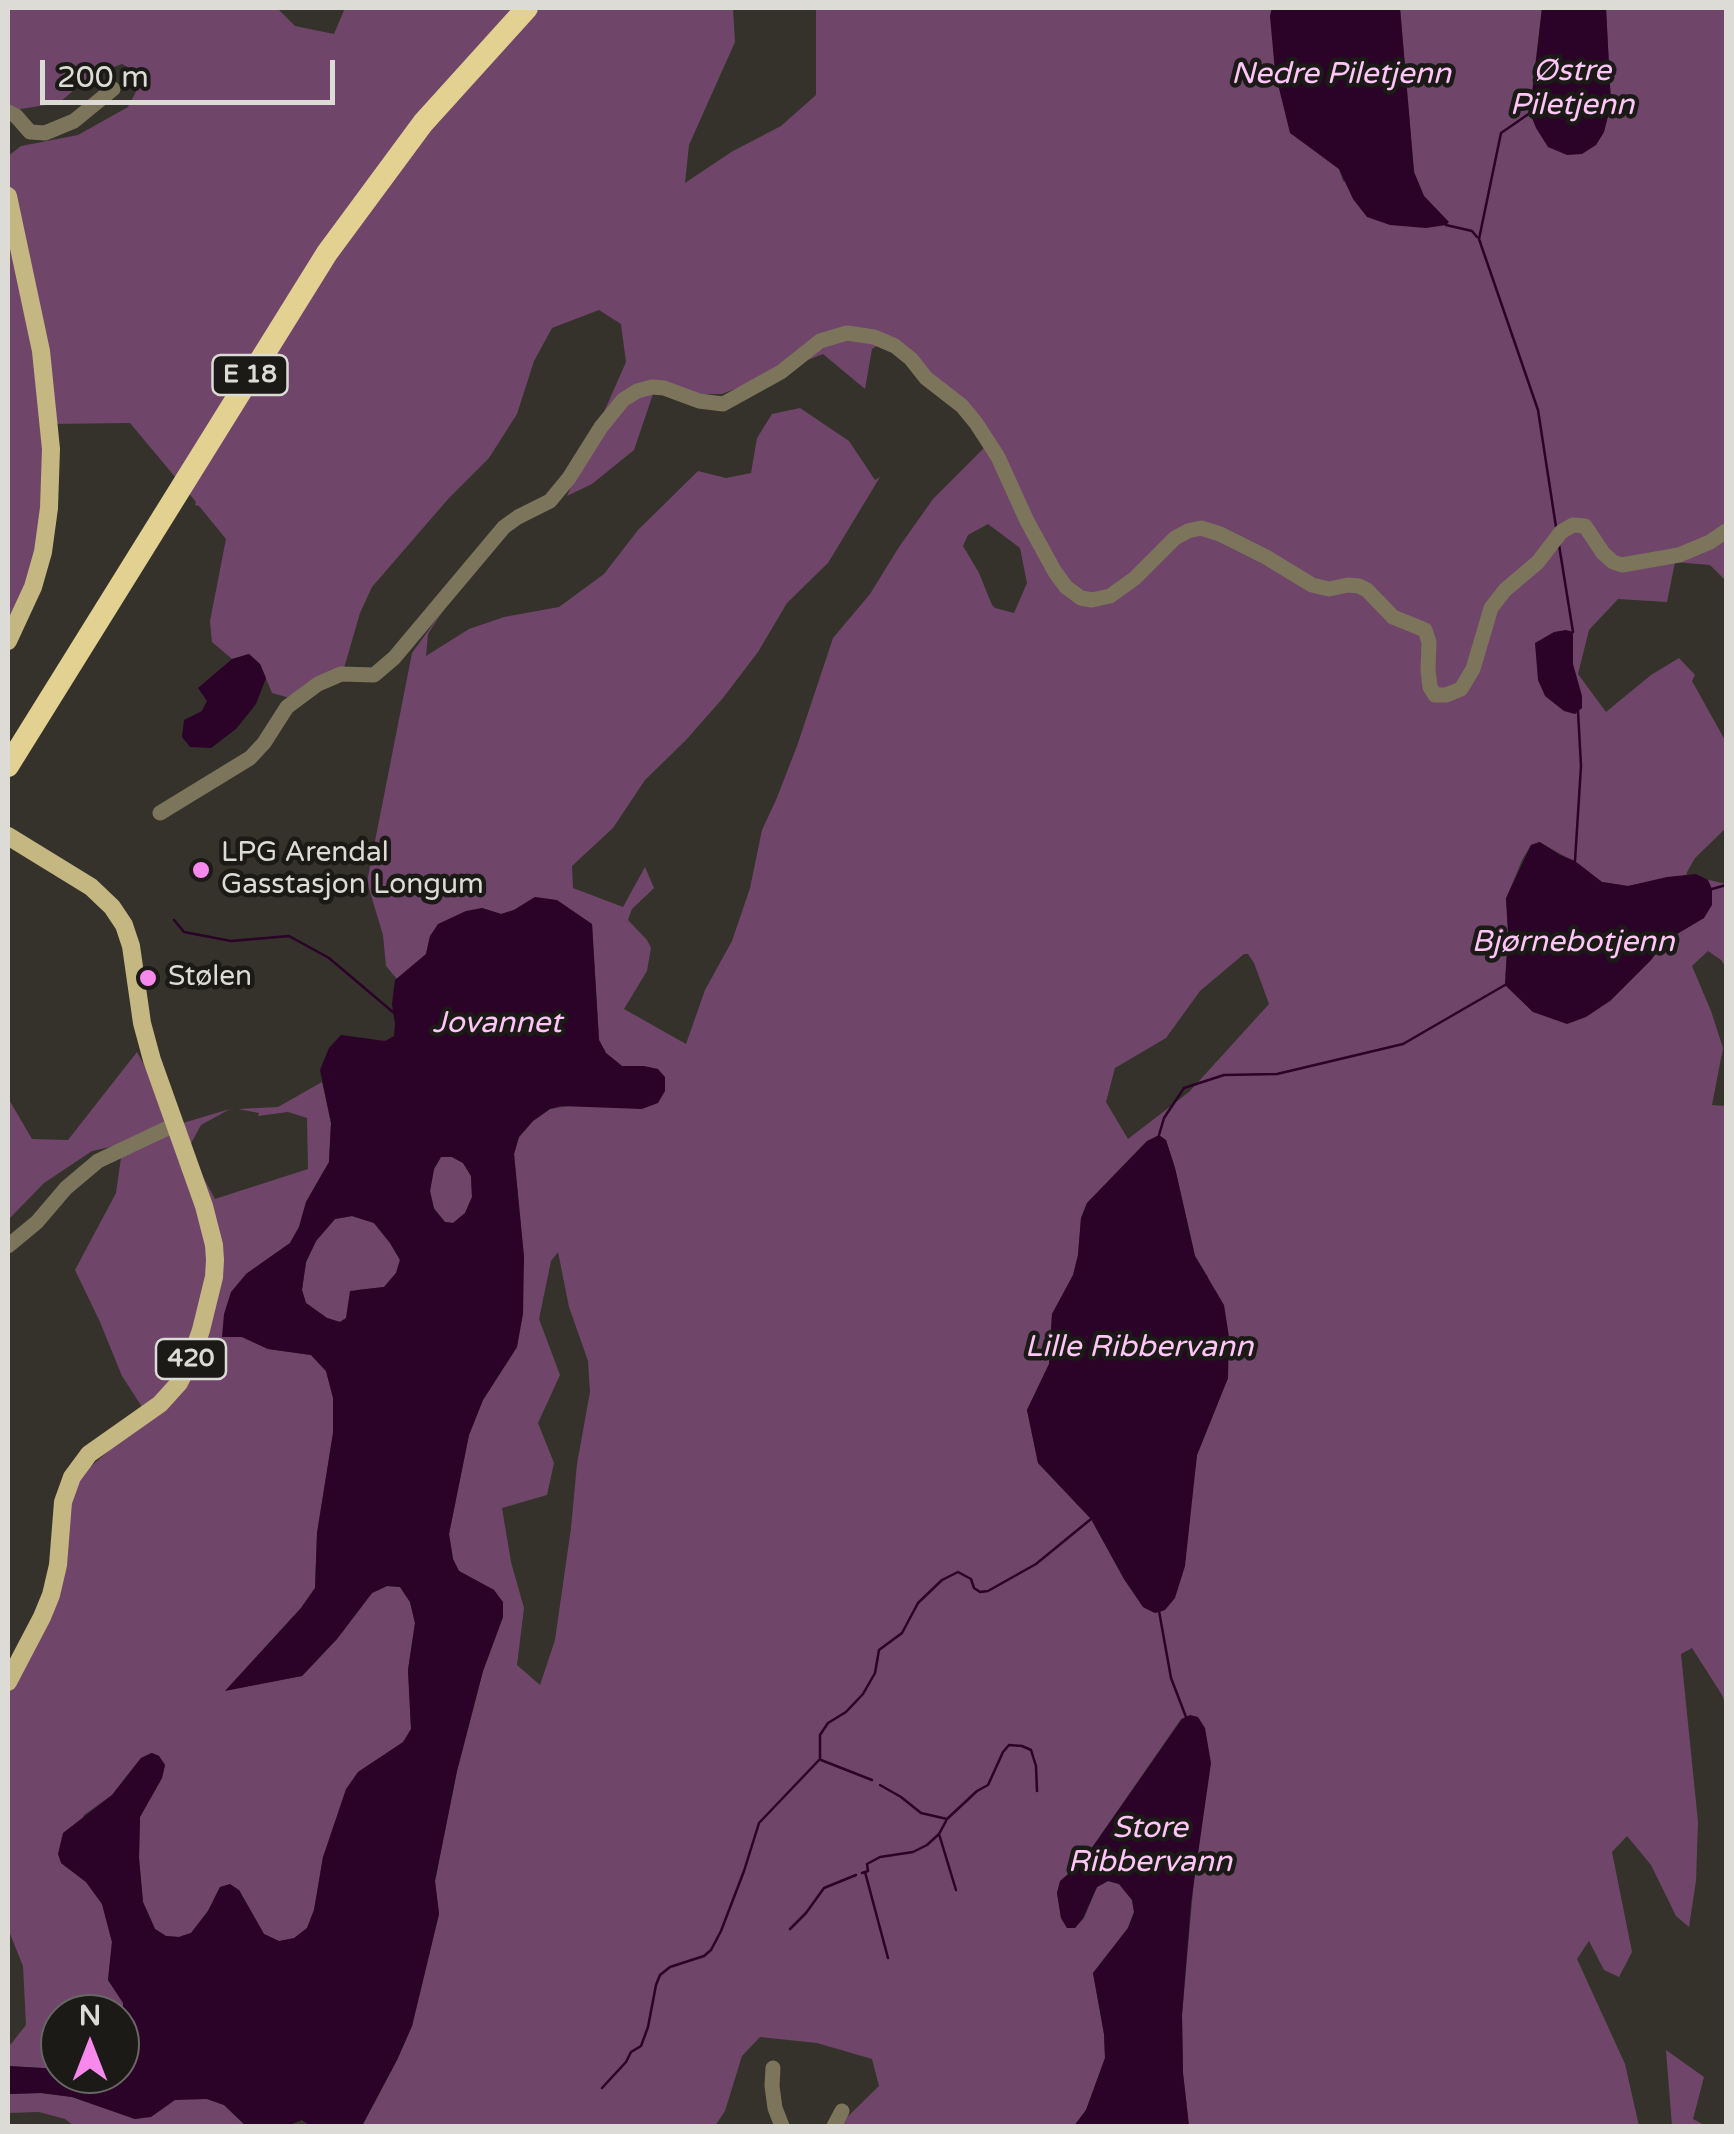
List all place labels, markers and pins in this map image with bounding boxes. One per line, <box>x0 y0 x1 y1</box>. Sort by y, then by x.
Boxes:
place label: LPG Arendal Gasstasjon Longum <box>221 837 484 903</box>
marker: LPG Arendal Gasstasjon Longum <box>190 859 212 881</box>
place label: Stølen <box>168 961 252 995</box>
marker: Stølen <box>137 967 159 989</box>

